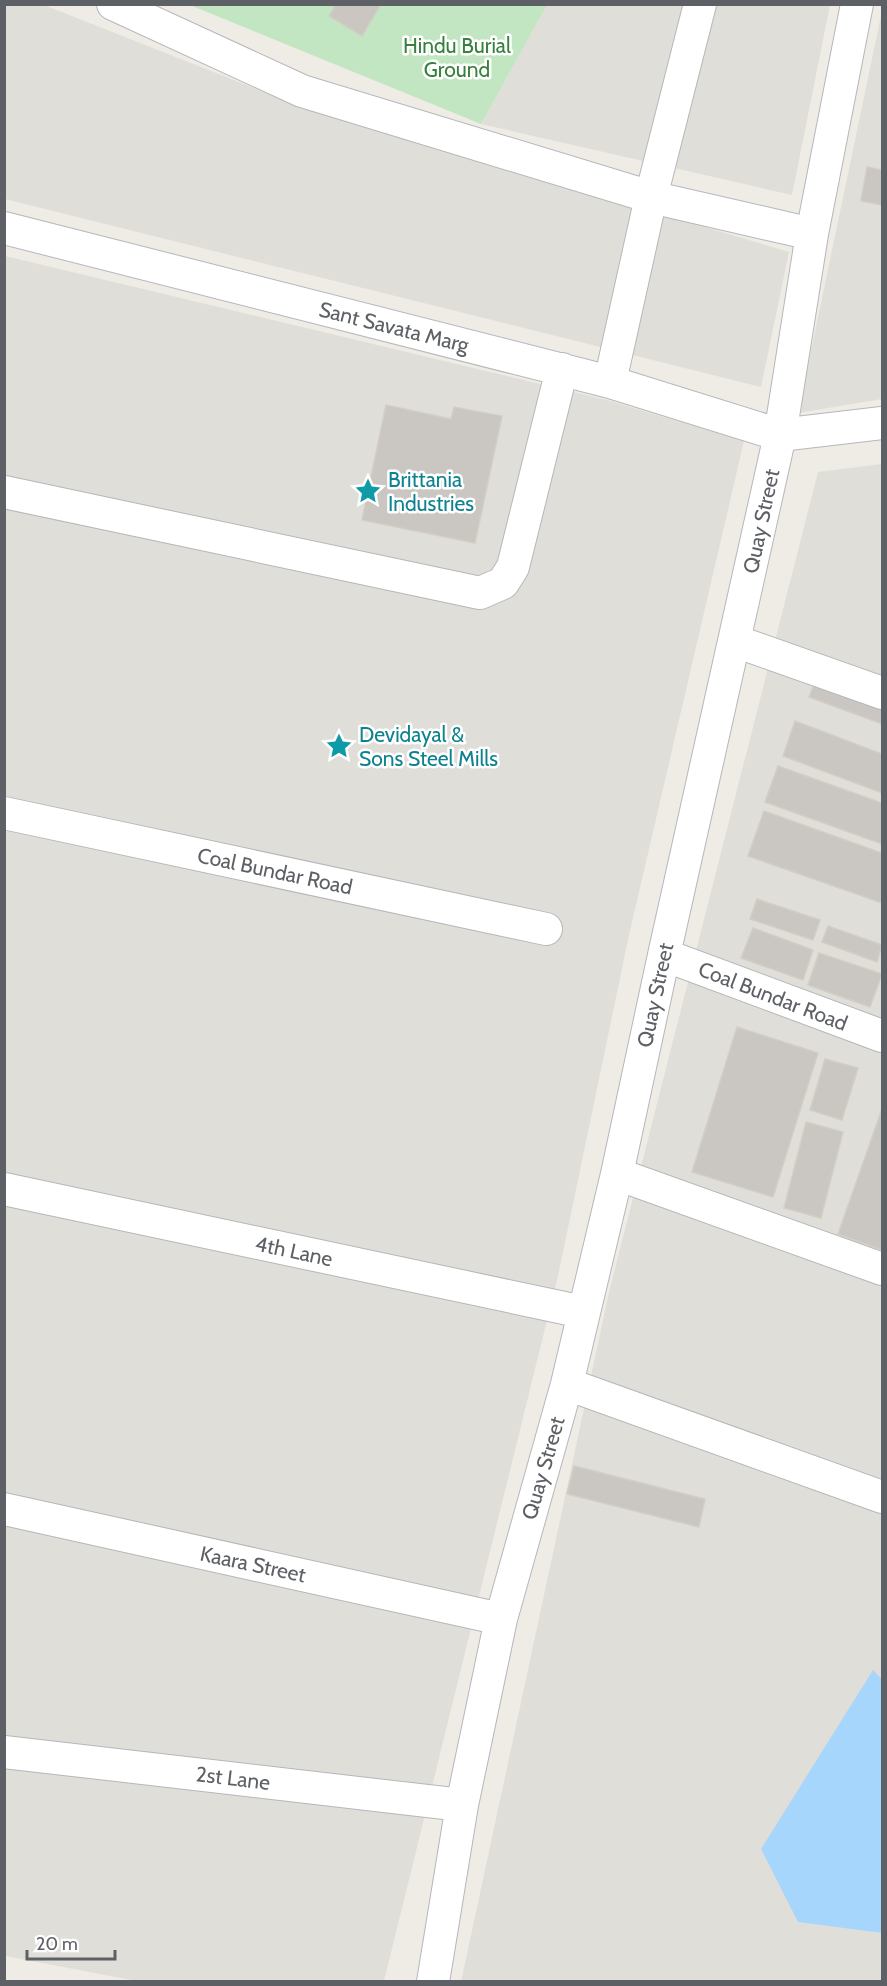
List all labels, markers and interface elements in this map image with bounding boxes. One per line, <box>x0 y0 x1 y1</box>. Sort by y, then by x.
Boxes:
park label: Hindu Burial Ground <box>403 33 511 82</box>
street label: Sant Savata Marg <box>316 296 472 358</box>
place label: Brittania Industries <box>388 467 474 516</box>
street label: Quay Street <box>738 467 784 575</box>
place icon: Brittania Industries <box>353 476 383 506</box>
place label: Devidayal & Sons Steel Mills <box>359 722 498 771</box>
place icon: Devidayal & Sons Steel Mills <box>324 731 354 761</box>
street label: Coal Bundar Road <box>195 842 355 900</box>
street label: Quay Street <box>632 941 678 1049</box>
street label: Coal Bundar Road <box>695 956 851 1036</box>
street label: 4th Lane <box>253 1231 335 1271</box>
street label: Quay Street <box>516 1414 570 1522</box>
street label: Kaara Street <box>198 1541 308 1587</box>
street label: 2st Lane <box>194 1761 272 1795</box>
scale bar <box>27 1923 116 1961</box>
text: 20 m <box>36 1933 78 1955</box>

